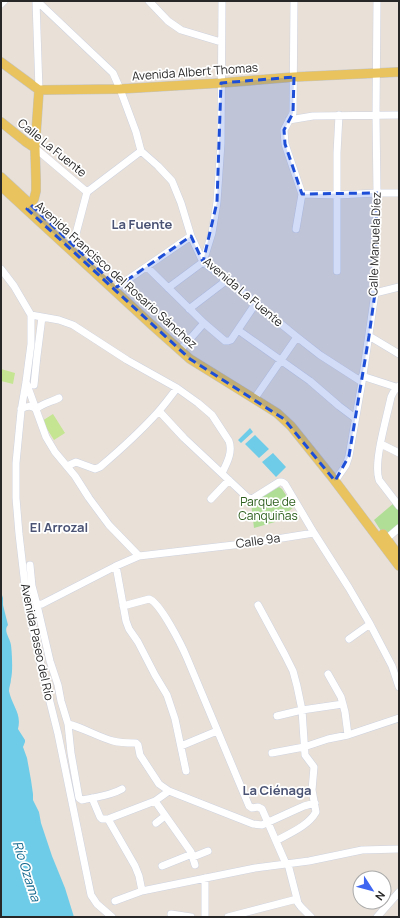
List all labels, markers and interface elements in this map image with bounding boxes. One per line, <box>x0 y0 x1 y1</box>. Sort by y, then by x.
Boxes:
street label: Avenida Albert Thomas <box>131 59 259 84</box>
street label: Calle La Fuente <box>14 115 90 181</box>
street label: Calle Manuela Díez <box>364 192 385 296</box>
street label: Avenida Francisco del Rosario Sánchez <box>31 197 201 352</box>
district label: La Fuente <box>112 215 173 233</box>
street label: Avenida La Fuente <box>200 253 287 330</box>
park label: Parque de Canquiñas <box>238 493 298 524</box>
district label: El Arrozal <box>30 518 88 536</box>
street label: Calle 9a <box>235 529 281 552</box>
street label: Avenida Paseo del Río <box>17 582 58 702</box>
district label: La Ciénaga <box>242 781 312 799</box>
water label: Río Ozama <box>9 838 46 904</box>
north arrow <box>352 870 392 910</box>
text: N <box>372 889 389 904</box>

